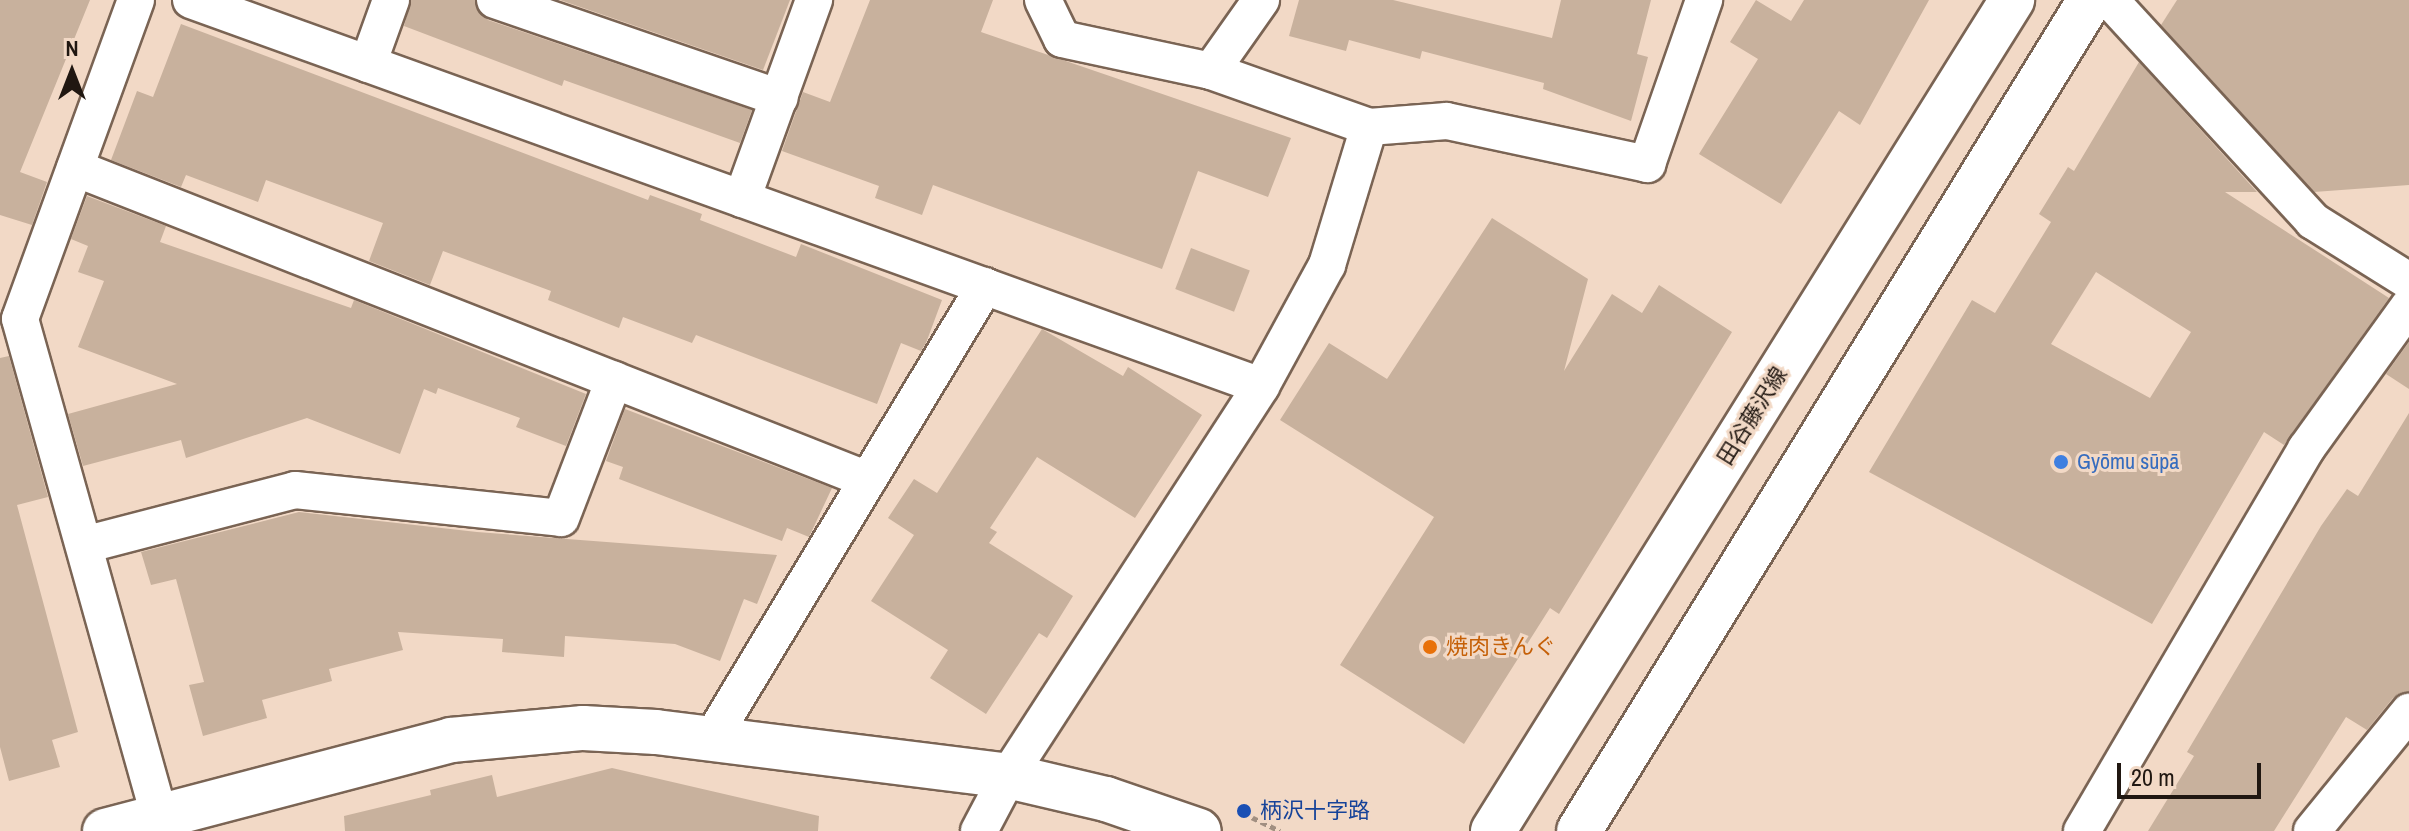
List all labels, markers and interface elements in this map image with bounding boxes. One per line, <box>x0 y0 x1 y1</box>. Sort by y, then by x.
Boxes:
north arrow <box>32 32 112 112</box>
text: N <box>65 33 79 63</box>
street label: 田谷藤沢線 <box>1712 362 1792 470</box>
place label: Gyōmu sūpā <box>2077 449 2179 475</box>
marker: Gyōmu sūpā <box>2052 453 2070 471</box>
place label: 焼肉きんぐ <box>1446 634 1556 660</box>
marker: 焼肉きんぐ <box>1421 638 1439 656</box>
scale bar <box>2121 747 2265 797</box>
text: 20 m <box>2131 761 2175 793</box>
place label: 柄沢十字路 <box>1260 798 1370 824</box>
marker: 柄沢十字路 <box>1235 802 1253 820</box>

